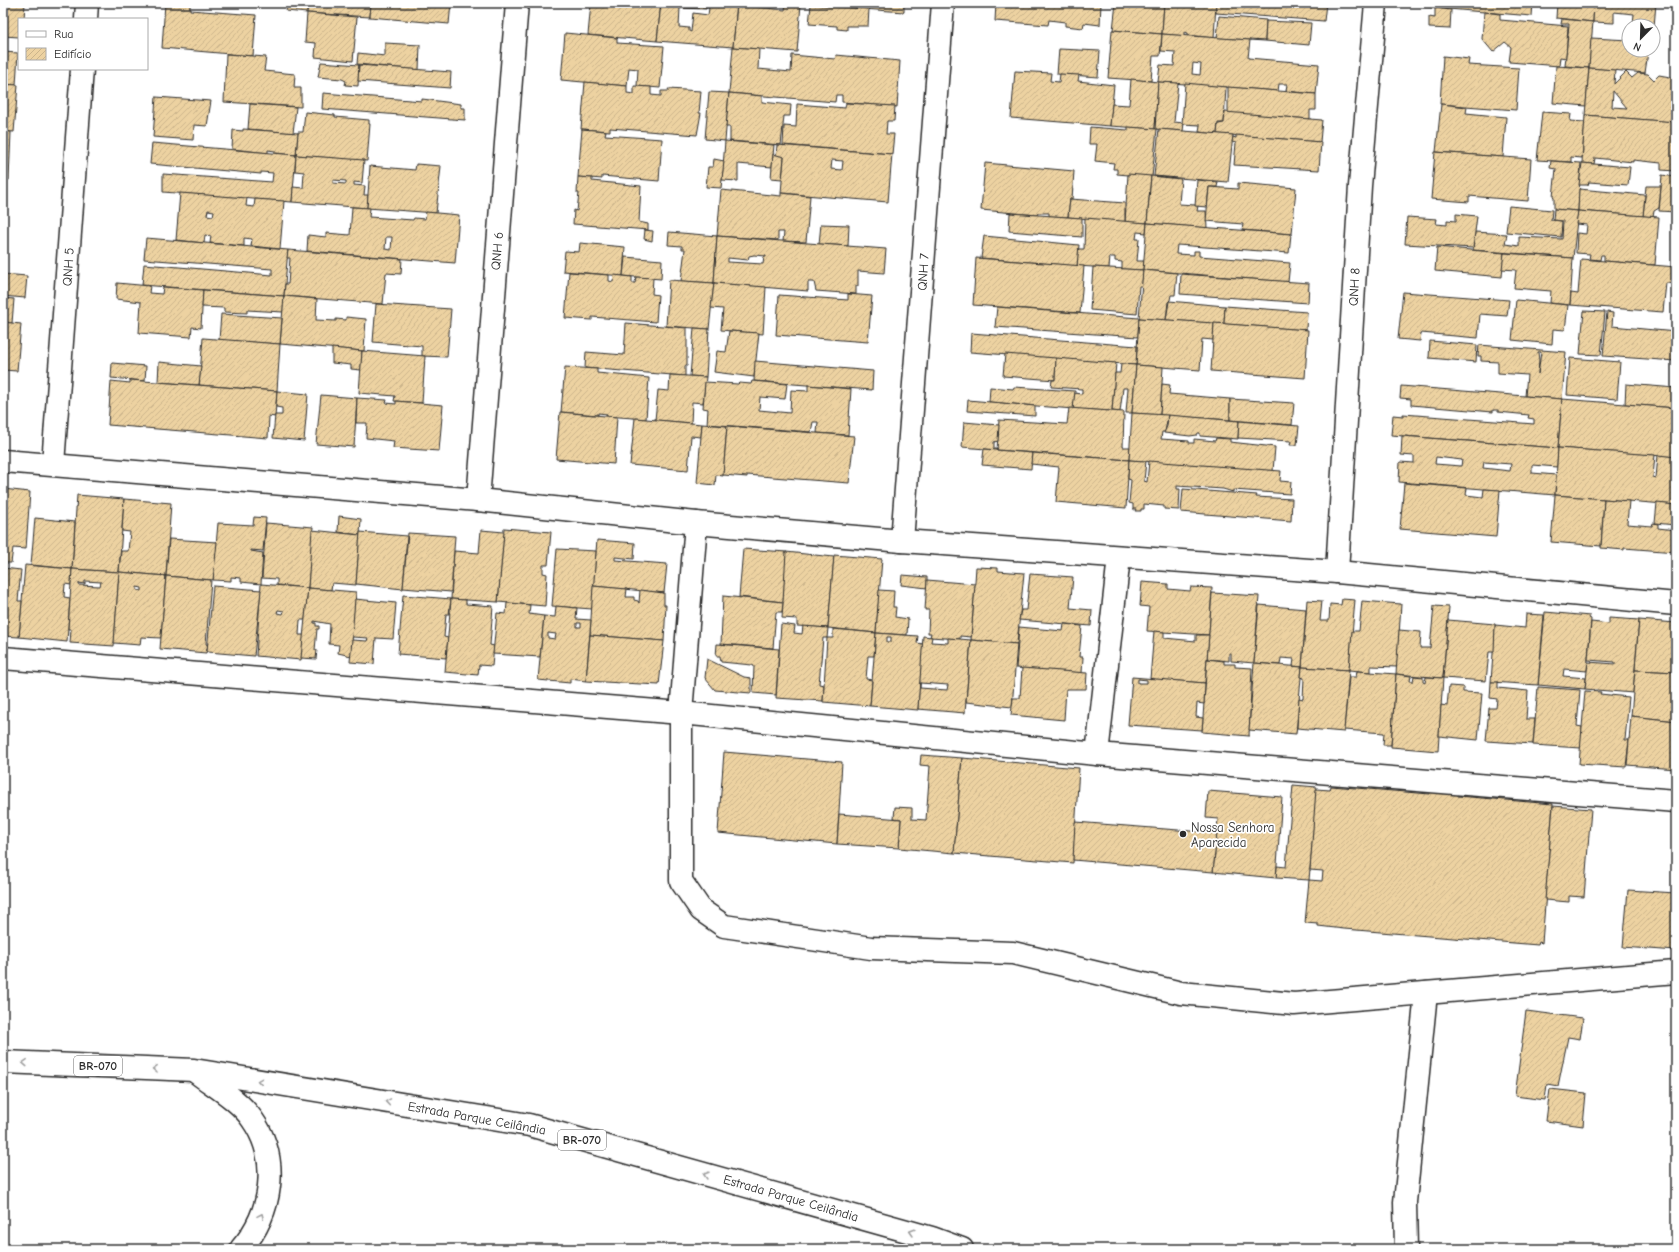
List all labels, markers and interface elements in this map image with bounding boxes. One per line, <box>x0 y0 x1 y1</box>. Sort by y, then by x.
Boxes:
legend <box>18 18 148 70</box>
north arrow <box>1621 18 1661 58</box>
text: Rua <box>54 27 73 41</box>
text: N <box>1631 39 1643 54</box>
text: Edifício <box>54 47 91 61</box>
street label: QNH 6 <box>488 231 506 271</box>
street label: QNH 5 <box>59 247 77 287</box>
street label: QNH 7 <box>914 253 932 291</box>
street label: QNH 8 <box>1346 267 1363 306</box>
place label: Nossa Senhora Aparecida <box>1191 820 1275 850</box>
marker: Nossa Senhora Aparecida <box>1178 829 1188 839</box>
road number: BR-070 <box>74 1056 122 1076</box>
one-way arrow <box>22 1059 28 1067</box>
one-way arrow <box>152 1064 158 1073</box>
one-way arrow <box>257 1077 263 1086</box>
one-way arrow <box>385 1098 391 1107</box>
street label: Estrada Parque Ceilândia <box>407 1098 547 1138</box>
road number: BR-070 <box>558 1130 606 1150</box>
one-way arrow <box>702 1171 709 1179</box>
street label: Estrada Parque Ceilândia <box>722 1172 860 1224</box>
one-way arrow <box>257 1213 265 1220</box>
one-way arrow <box>908 1228 915 1237</box>

